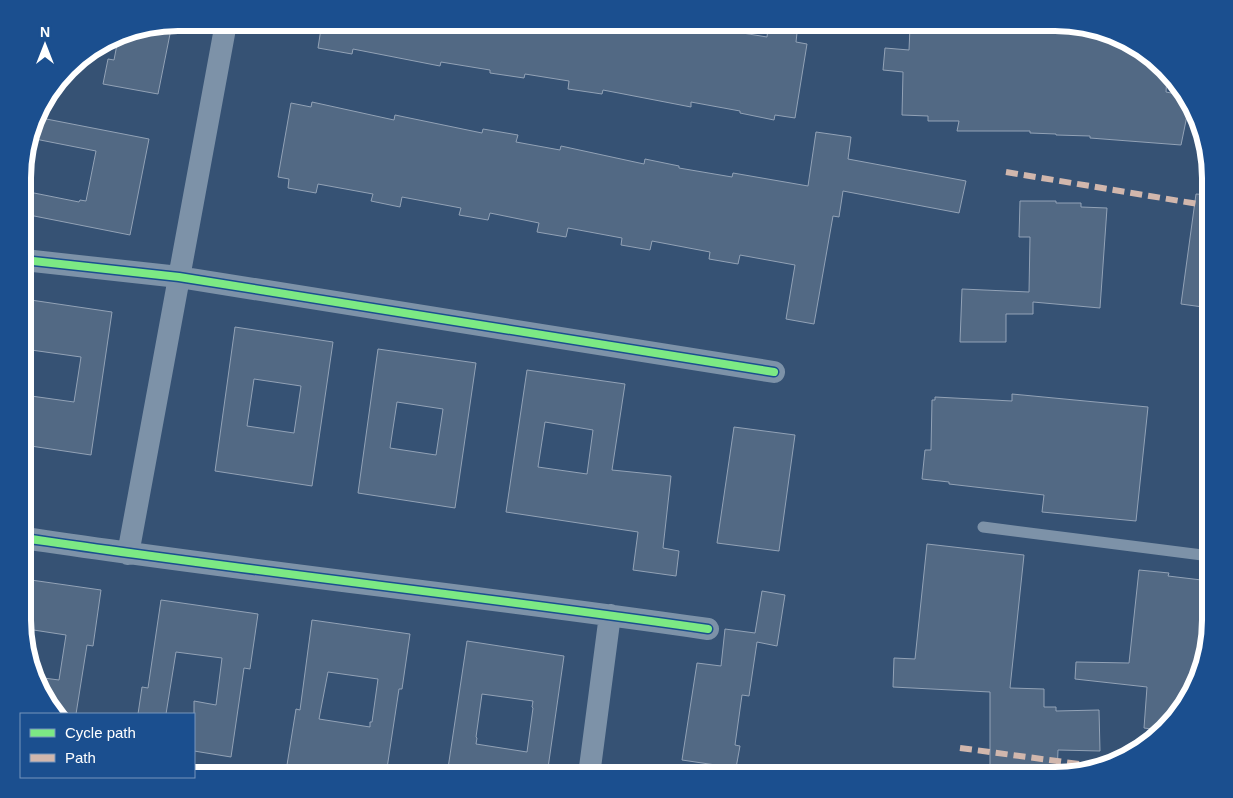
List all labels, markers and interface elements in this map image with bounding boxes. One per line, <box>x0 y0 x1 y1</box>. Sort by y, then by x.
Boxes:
north arrow <box>20 20 70 70</box>
text: N <box>40 24 50 40</box>
legend <box>20 713 195 778</box>
text: Cycle path <box>65 724 136 741</box>
text: Path <box>65 749 96 766</box>

